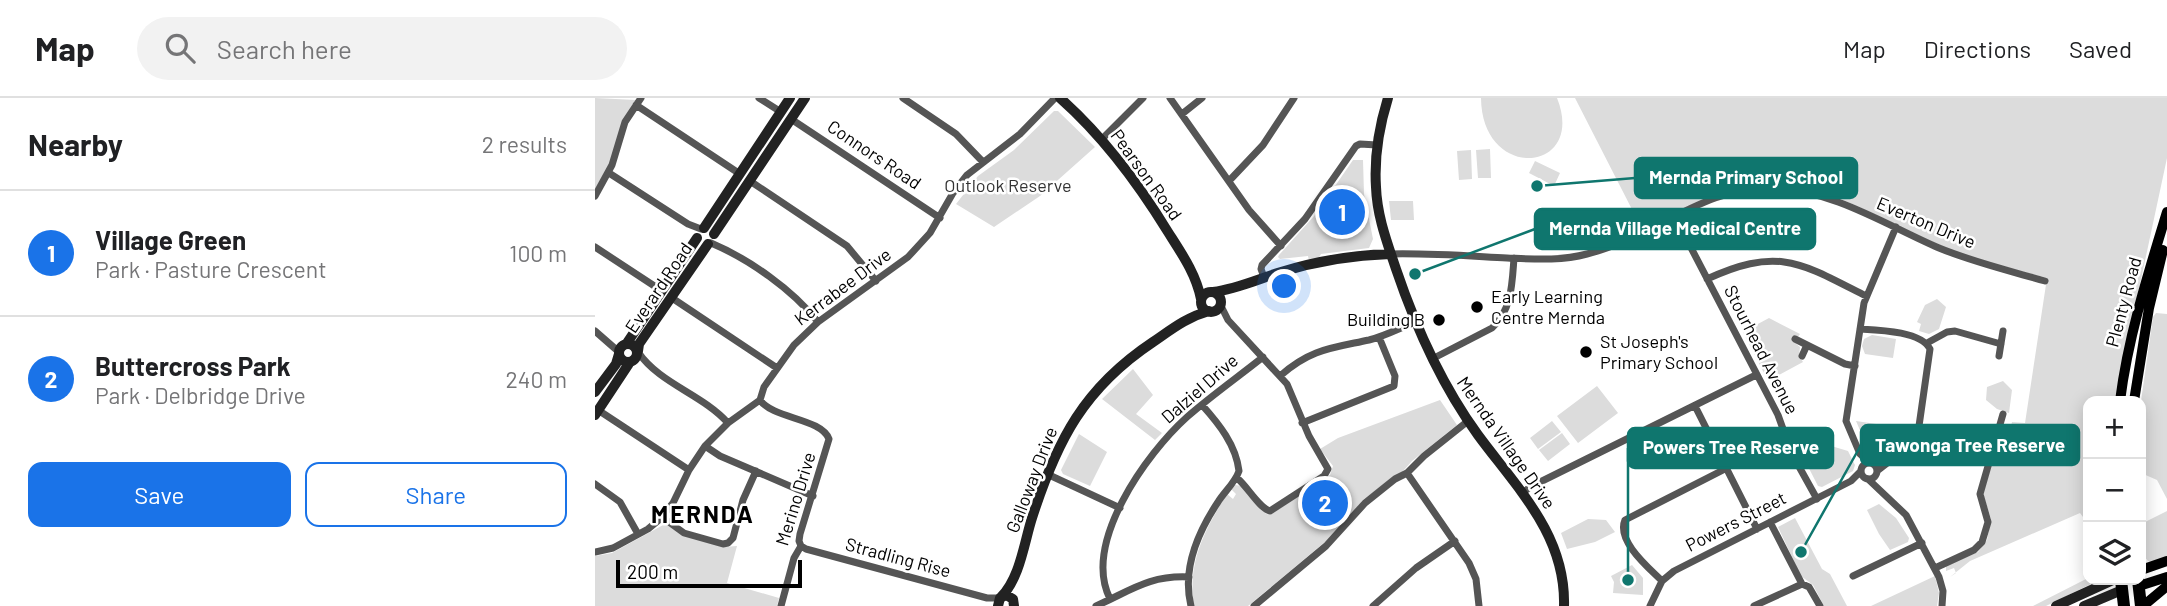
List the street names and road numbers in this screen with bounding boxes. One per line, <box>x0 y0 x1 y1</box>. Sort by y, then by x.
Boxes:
street label: Connors Road <box>823 115 926 194</box>
street label: Pearson Road <box>1106 125 1187 224</box>
street label: Everton Drive <box>1874 191 1979 253</box>
street label: Everard Road <box>620 238 696 337</box>
street label: Kerrabee Drive <box>790 243 895 330</box>
street label: Plenty Road <box>2100 254 2146 349</box>
street label: Stourhead Avenue <box>1720 281 1804 418</box>
street label: Dalziel Drive <box>1157 349 1242 428</box>
street label: Mernda Village Drive <box>1453 372 1561 513</box>
street label: Galloway Drive <box>1001 424 1061 536</box>
street label: Merino Drive <box>770 449 820 548</box>
street label: Powers Street <box>1682 486 1790 556</box>
street label: Stradling Rise <box>843 532 953 582</box>

